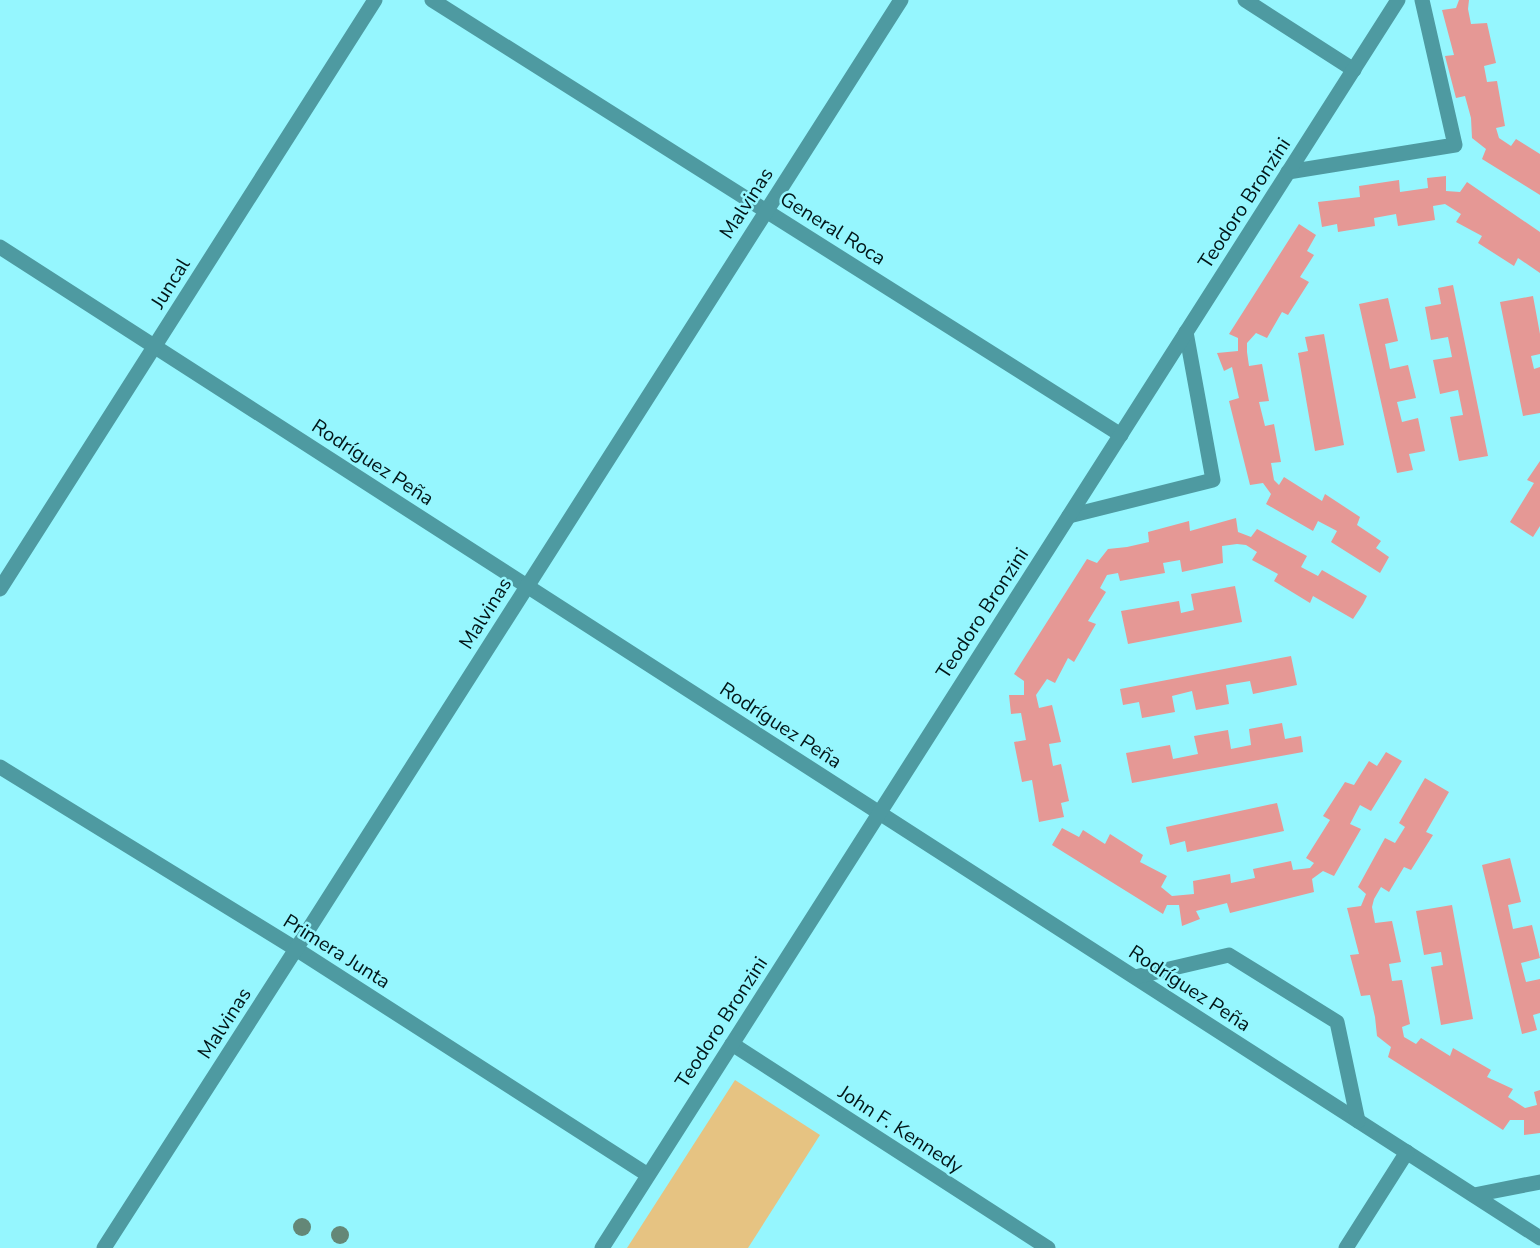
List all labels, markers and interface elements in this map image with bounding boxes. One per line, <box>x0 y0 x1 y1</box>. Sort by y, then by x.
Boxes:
street label: Teodoro Bronzini <box>1192 132 1297 274</box>
street label: Malvinas <box>713 162 780 244</box>
street label: General Roca <box>775 185 891 272</box>
street label: Juncal <box>144 253 196 314</box>
street label: Rodríguez Peña <box>306 413 439 512</box>
street label: Teodoro Bronzini <box>930 542 1035 684</box>
street label: Malvinas <box>453 572 518 654</box>
street label: Rodríguez Peña <box>714 676 847 775</box>
street label: Primera Junta <box>278 908 395 995</box>
street label: Rodríguez Peña <box>1123 939 1256 1038</box>
street label: Teodoro Bronzini <box>669 951 774 1093</box>
street label: Malvinas <box>191 982 258 1064</box>
street label: John F. Kennedy <box>832 1078 969 1180</box>

